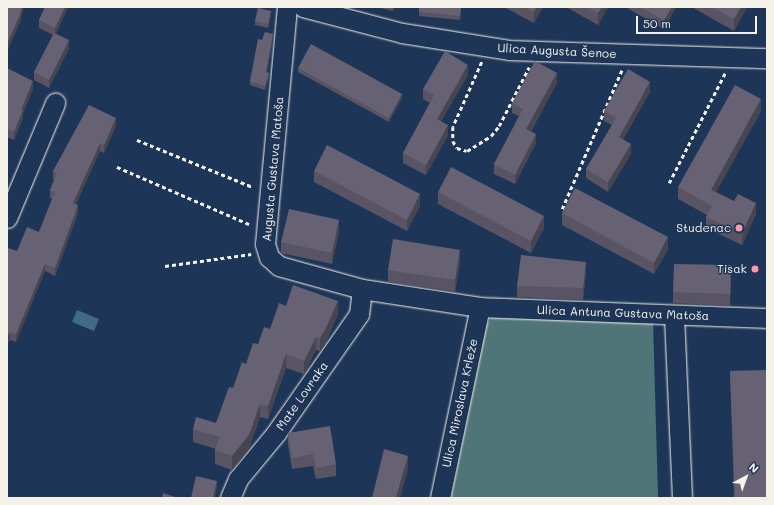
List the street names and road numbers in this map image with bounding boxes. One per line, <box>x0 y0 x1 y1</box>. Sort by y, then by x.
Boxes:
street label: Ulica Augusta Šenoe <box>497 41 617 61</box>
street label: Augusta Gustava Matoša <box>259 96 287 242</box>
street label: Ulica Antuna Gustava Matoša <box>537 303 709 323</box>
street label: Ulica Miroslava Krleže <box>439 337 481 469</box>
street label: Mate Lovraka <box>273 359 331 433</box>

